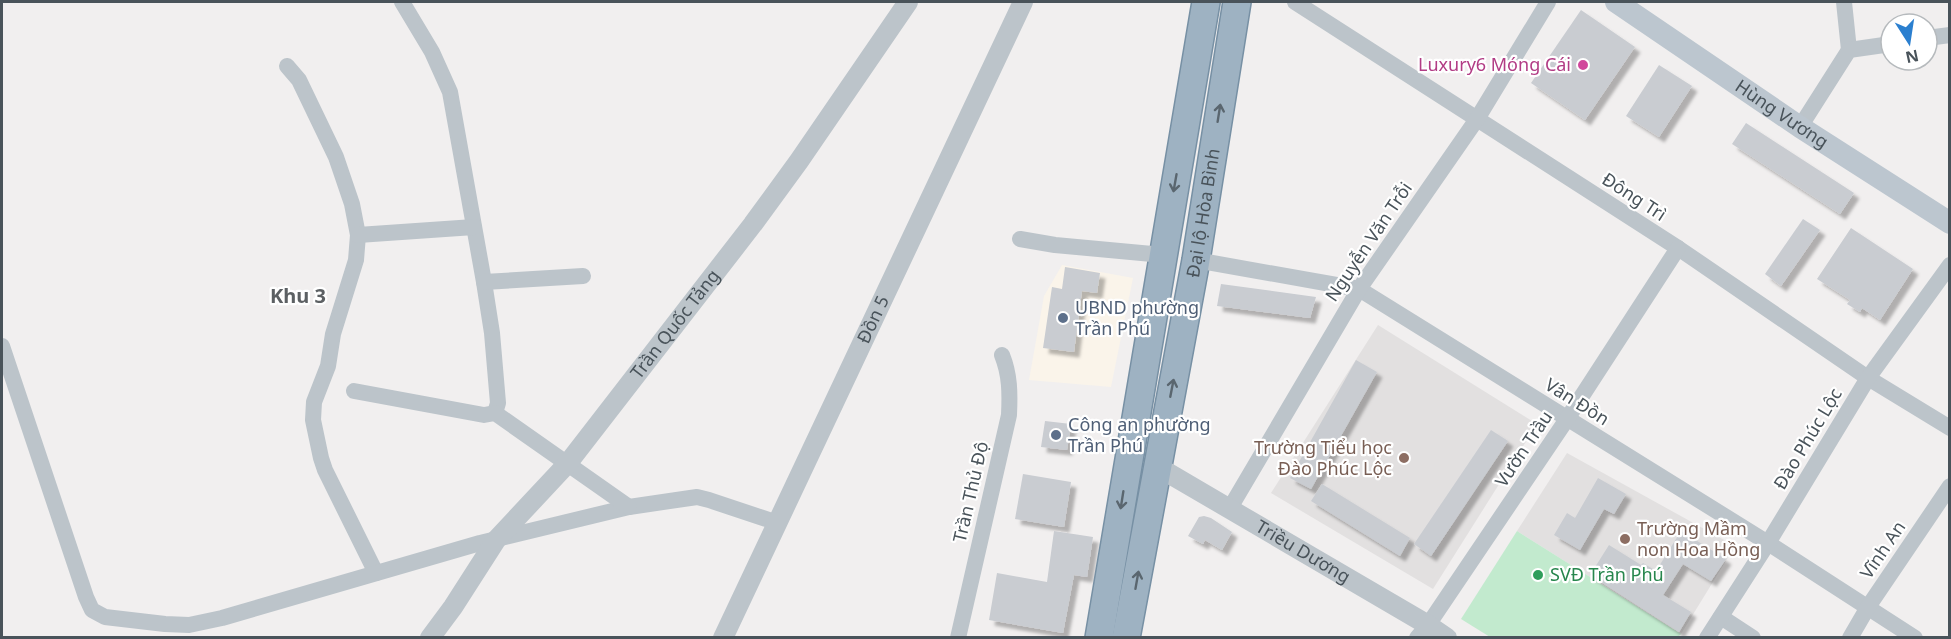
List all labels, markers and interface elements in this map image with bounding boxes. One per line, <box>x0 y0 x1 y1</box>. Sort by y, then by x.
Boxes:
north arrow <box>1879 12 1939 72</box>
text: N <box>1903 45 1921 69</box>
place label: Luxury6 Móng Cái <box>1418 52 1571 76</box>
marker: Luxury6 Móng Cái <box>1576 58 1590 72</box>
street label: Hùng Vương <box>1731 73 1833 153</box>
one-way arrow <box>1214 104 1225 124</box>
street label: Đại lộ Hòa Bình <box>1180 147 1225 279</box>
street label: Đông Trì <box>1598 166 1671 226</box>
one-way arrow <box>1170 173 1181 193</box>
street label: Nguyễn Văn Trỗi <box>1319 177 1417 306</box>
street label: Trần Quốc Tảng <box>625 264 725 383</box>
district label: Khu 3 <box>270 282 326 309</box>
street label: Đồn 5 <box>851 291 894 347</box>
place label: UBND phường Trần Phú <box>1075 295 1199 340</box>
marker: UBND phường Trần Phú <box>1056 311 1070 325</box>
street label: Vân Đồn <box>1541 372 1614 430</box>
one-way arrow <box>1167 379 1178 398</box>
street label: Đào Phúc Lộc <box>1767 383 1847 494</box>
street label: Vườn Trầu <box>1489 406 1557 491</box>
place label: Công an phường Trần Phú <box>1068 412 1211 457</box>
marker: Công an phường Trần Phú <box>1049 428 1063 442</box>
place label: Trường Tiểu học Đào Phúc Lộc <box>1254 435 1392 480</box>
street label: Trần Thủ Độ <box>947 439 993 545</box>
marker: Trường Tiểu học Đào Phúc Lộc <box>1397 451 1411 465</box>
one-way arrow <box>1116 490 1127 509</box>
street label: Triều Dương <box>1252 514 1355 588</box>
place label: Trường Mầm non Hoa Hồng <box>1637 516 1760 561</box>
street label: Vĩnh An <box>1854 516 1910 583</box>
marker: Trường Mầm non Hoa Hồng <box>1618 532 1632 546</box>
place label: SVĐ Trần Phú <box>1550 562 1664 586</box>
marker: SVĐ Trần Phú <box>1531 568 1545 582</box>
one-way arrow <box>1132 571 1143 590</box>

